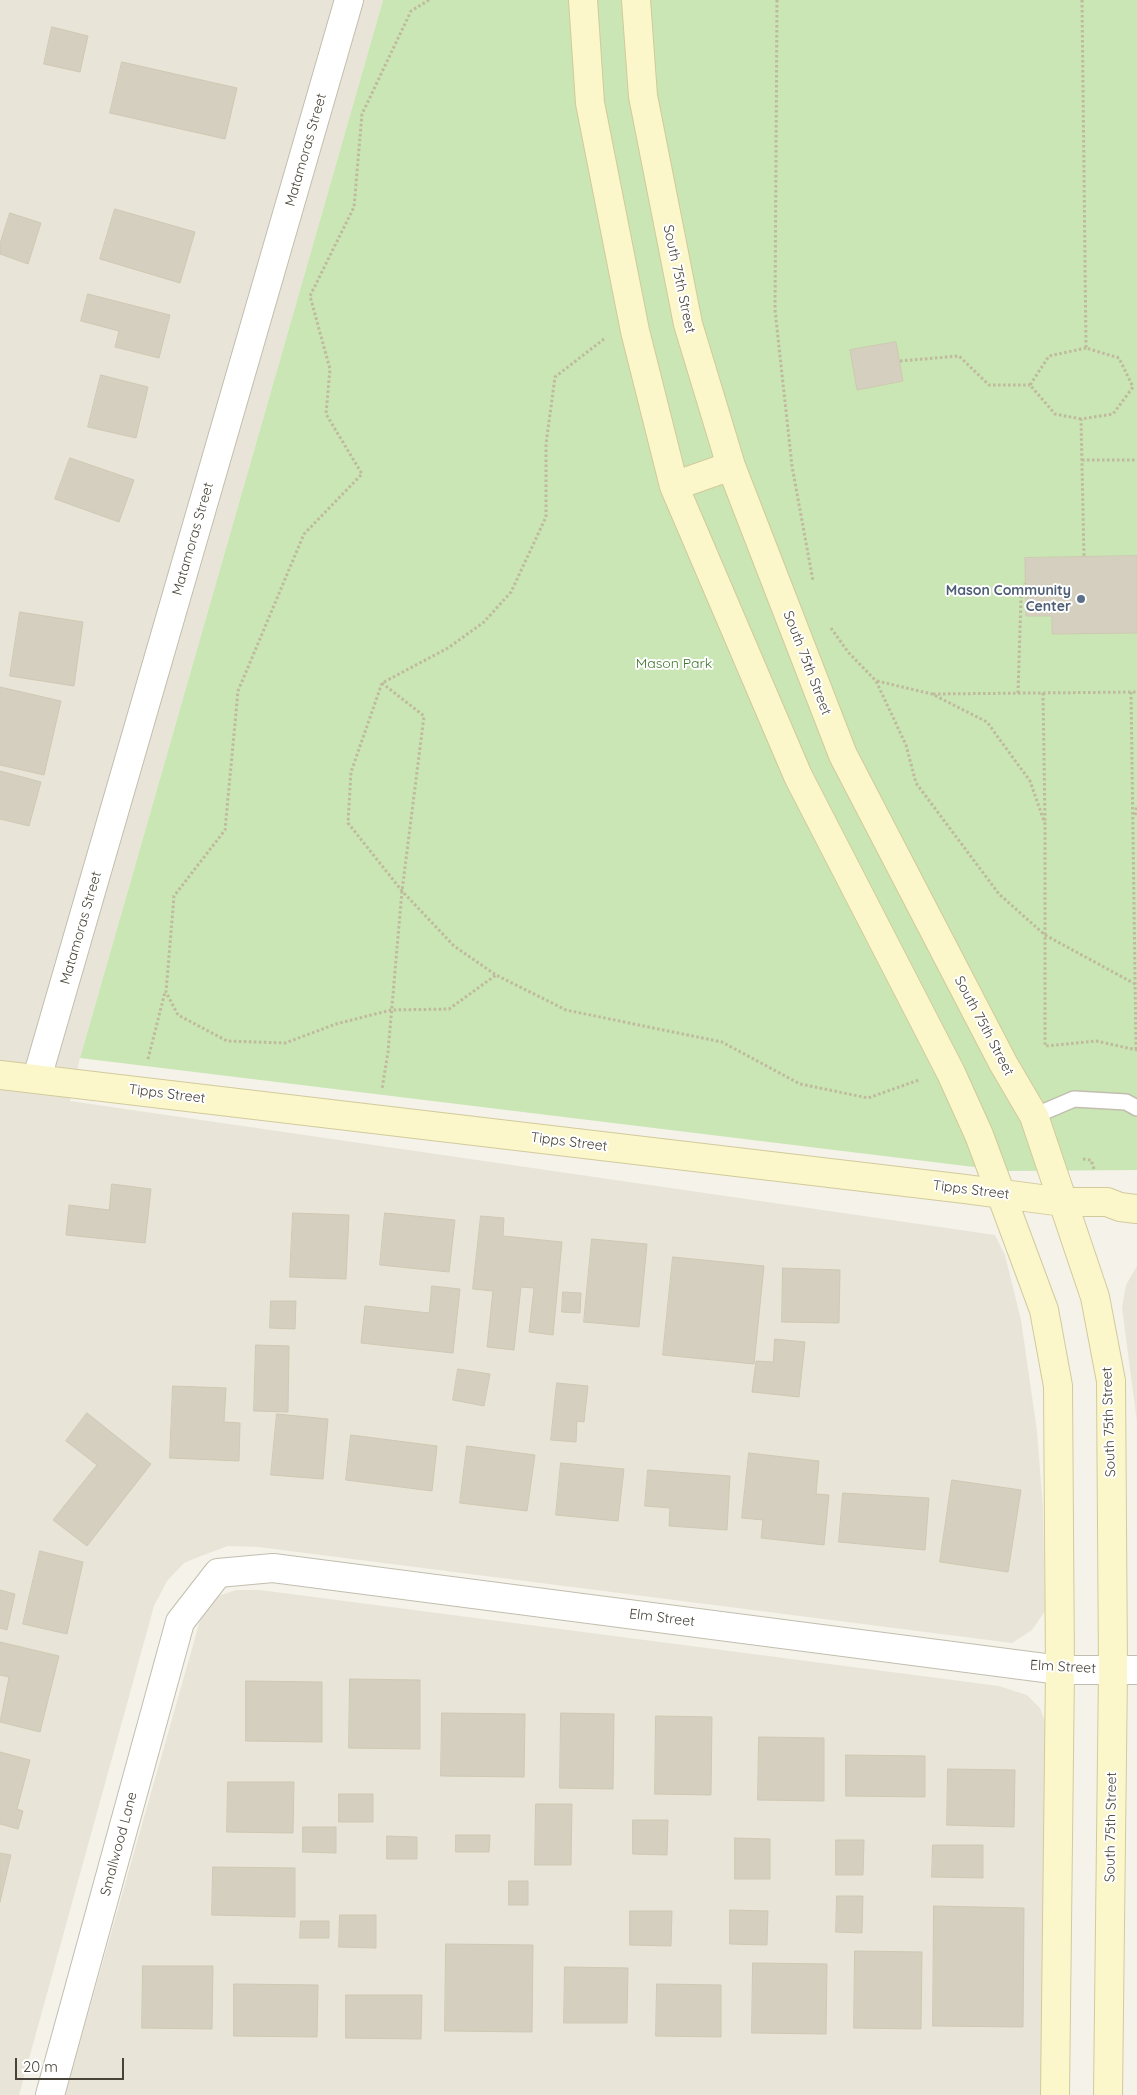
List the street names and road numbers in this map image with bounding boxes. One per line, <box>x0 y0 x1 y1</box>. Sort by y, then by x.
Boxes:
street label: Matamoras Street <box>282 92 330 208</box>
street label: South 75th Street <box>659 223 699 335</box>
street label: Matamoras Street <box>169 481 217 597</box>
street label: South 75th Street <box>779 608 835 718</box>
street label: Matamoras Street <box>57 870 105 986</box>
street label: South 75th Street <box>951 973 1017 1079</box>
street label: Tipps Street <box>128 1081 206 1107</box>
street label: Tipps Street <box>530 1129 608 1155</box>
street label: Tipps Street <box>932 1177 1010 1203</box>
street label: South 75th Street <box>1099 1367 1119 1477</box>
street label: Elm Street <box>628 1606 696 1630</box>
street label: Elm Street <box>1030 1657 1096 1677</box>
street label: South 75th Street <box>1102 1772 1120 1882</box>
street label: Smallwood Lane <box>97 1790 141 1898</box>

